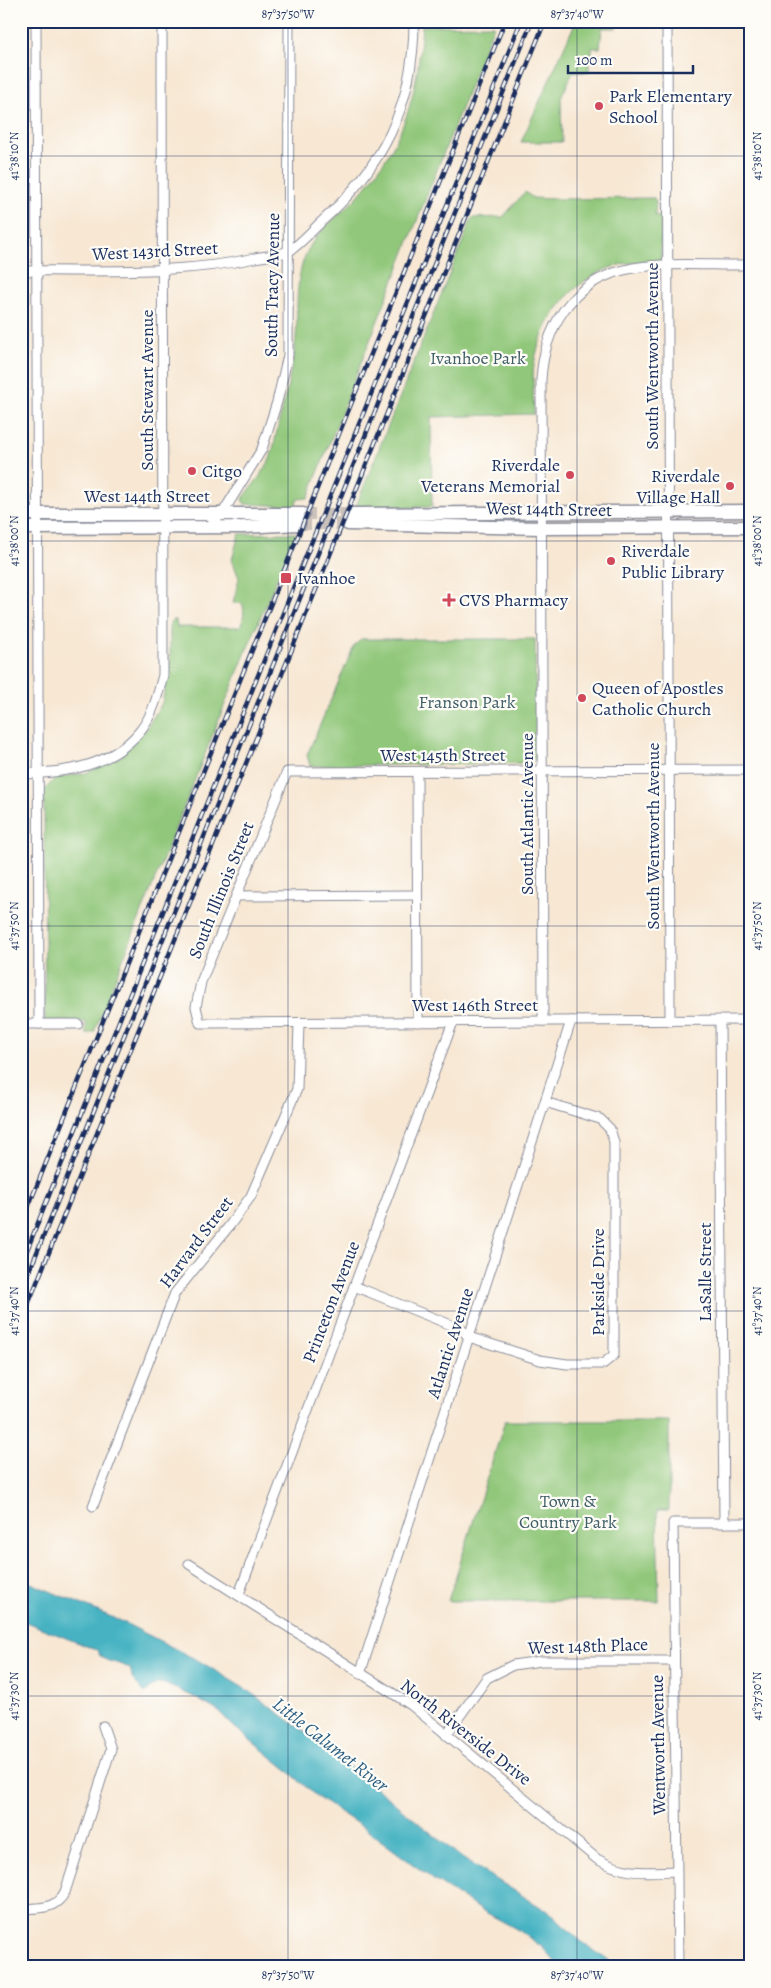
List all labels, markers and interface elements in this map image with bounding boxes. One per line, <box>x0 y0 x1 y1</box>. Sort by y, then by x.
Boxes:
text: 87°37'50"W <box>262 6 315 22</box>
text: 87°37'40"W <box>550 6 604 22</box>
scale bar <box>568 42 694 74</box>
text: 100 m <box>576 50 613 70</box>
place label: Park Elementary School <box>609 84 733 129</box>
marker: Park Elementary School <box>593 100 605 112</box>
text: 41°38'10"N <box>6 131 22 180</box>
text: 41°38'10"N <box>749 131 765 180</box>
street label: South Tracy Avenue <box>259 213 285 357</box>
street label: West 143rd Street <box>90 236 219 266</box>
street label: South Wentworth Avenue <box>640 262 664 450</box>
street label: South Stewart Avenue <box>135 309 159 471</box>
park label: Ivanhoe Park <box>430 346 526 370</box>
place label: Riverdale Veterans Memorial <box>420 453 561 498</box>
place label: Citgo <box>202 459 242 483</box>
place label: Riverdale Village Hall <box>635 464 721 509</box>
marker: Citgo <box>186 465 198 477</box>
marker: Riverdale Veterans Memorial <box>564 469 576 481</box>
marker: Riverdale Village Hall <box>724 480 736 492</box>
street label: West 144th Street <box>83 484 210 508</box>
street label: West 144th Street <box>485 496 612 522</box>
text: 41°38'00"N <box>6 515 22 567</box>
text: 41°38'00"N <box>749 515 765 567</box>
place label: Riverdale Public Library <box>621 539 725 584</box>
marker: Riverdale Public Library <box>605 555 617 567</box>
place label: Ivanhoe <box>297 566 356 590</box>
marker: Ivanhoe <box>279 571 293 585</box>
place label: CVS Pharmacy <box>459 588 569 612</box>
marker: CVS Pharmacy <box>443 594 455 606</box>
place label: Queen of Apostles Catholic Church <box>592 676 724 721</box>
park label: Franson Park <box>418 690 516 714</box>
marker: Queen of Apostles Catholic Church <box>576 692 588 704</box>
street label: South Atlantic Avenue <box>515 733 539 895</box>
street label: South Wentworth Avenue <box>641 742 665 930</box>
street label: West 145th Street <box>379 743 506 767</box>
street label: South Illinois Street <box>182 818 260 962</box>
text: 41°37'50"N <box>6 901 22 951</box>
text: 41°37'50"N <box>749 901 765 951</box>
street label: West 146th Street <box>411 993 538 1017</box>
street label: Harvard Street <box>154 1191 238 1293</box>
street label: LaSalle Street <box>693 1222 717 1322</box>
street label: Parkside Drive <box>586 1228 610 1336</box>
street label: Princeton Avenue <box>297 1238 365 1366</box>
street label: Atlantic Avenue <box>421 1285 479 1402</box>
text: 41°37'40"N <box>6 1286 22 1336</box>
text: 41°37'40"N <box>749 1286 765 1336</box>
park label: Town & Country Park <box>519 1489 617 1534</box>
street label: West 148th Place <box>526 1632 649 1660</box>
text: 41°37'30"N <box>6 1671 22 1720</box>
text: 41°37'30"N <box>749 1671 765 1720</box>
street label: North Riverside Drive <box>396 1673 536 1791</box>
street label: Wentworth Avenue <box>645 1675 671 1816</box>
water label: Little Calumet River <box>267 1691 395 1799</box>
text: 87°37'50"W <box>262 1967 315 1983</box>
text: 87°37'40"W <box>550 1967 604 1983</box>

